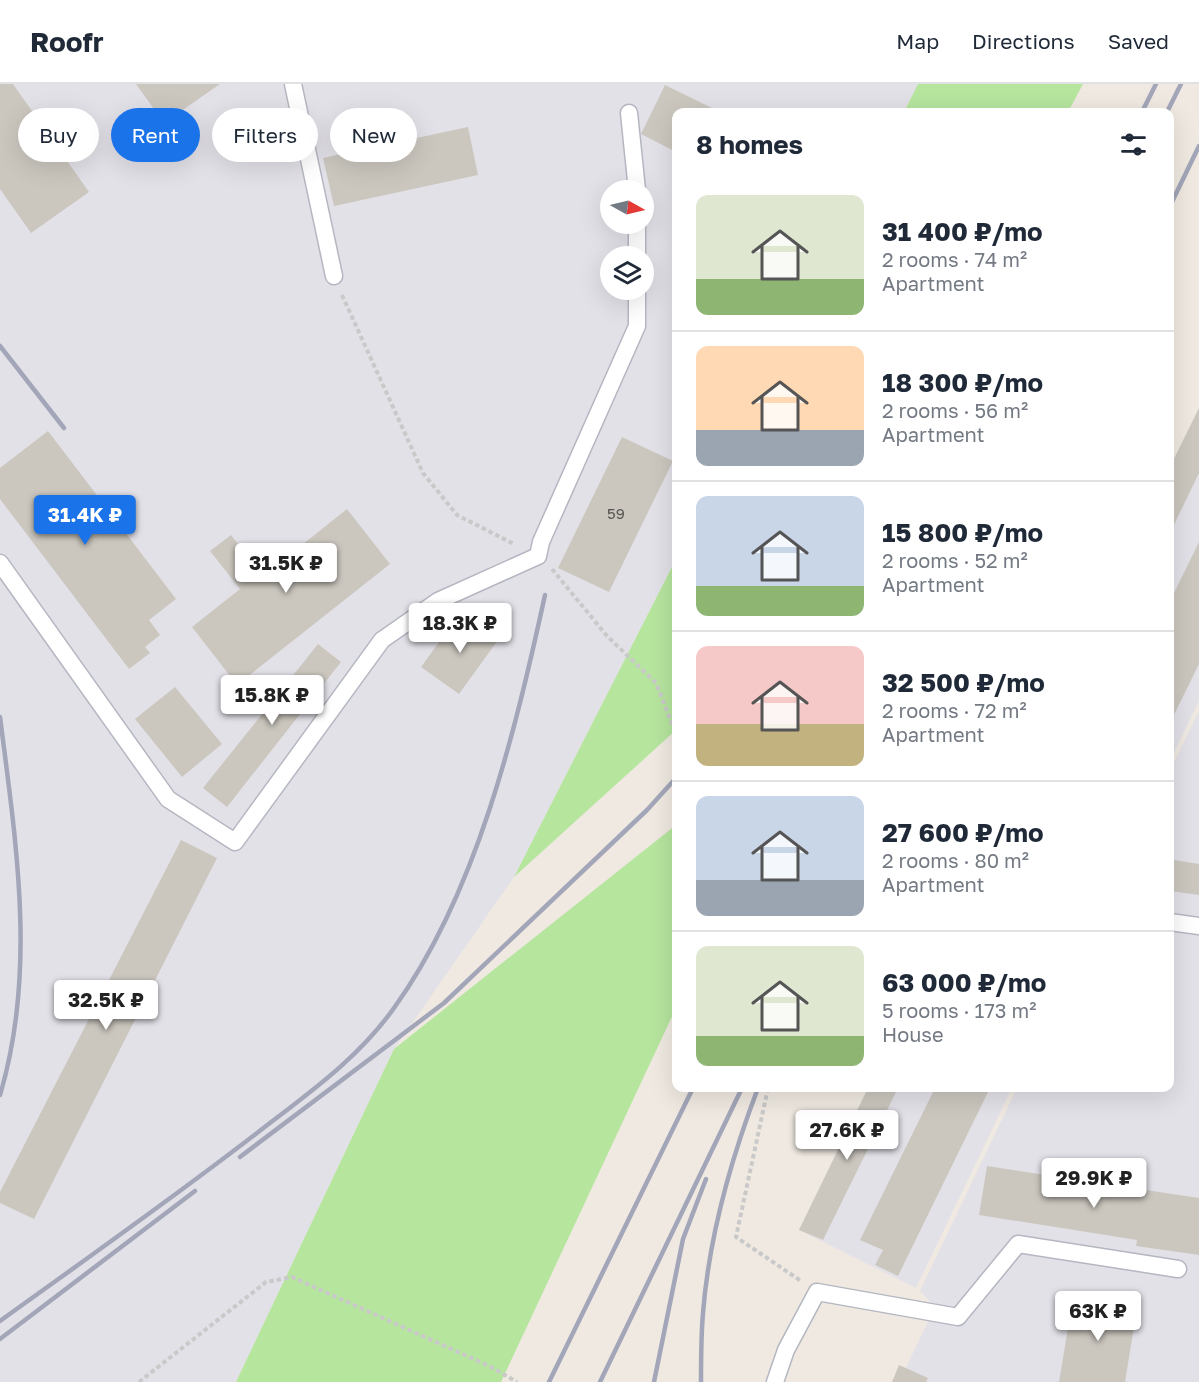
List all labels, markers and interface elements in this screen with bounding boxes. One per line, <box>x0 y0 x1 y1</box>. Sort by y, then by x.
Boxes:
text: Roofr <box>30 25 104 58</box>
text: Map <box>896 28 939 54</box>
text: Directions <box>972 28 1075 54</box>
text: Saved <box>1108 28 1169 54</box>
chip: Buy <box>18 108 99 162</box>
chip: Rent <box>111 108 200 162</box>
chip: Filters <box>212 108 318 162</box>
chip: New <box>330 108 417 162</box>
icon: filters <box>1117 128 1150 161</box>
text: 8 homes <box>696 129 803 160</box>
north arrow <box>600 180 654 234</box>
map controls <box>600 180 654 300</box>
text: 31 400 ₽/mo <box>882 216 1043 247</box>
icon: home <box>744 219 816 291</box>
button: layers <box>600 246 654 300</box>
text: 2 rooms · 74 m² <box>882 247 1027 271</box>
text: Apartment <box>882 271 985 295</box>
text: 18 300 ₽/mo <box>882 367 1043 398</box>
icon: home <box>744 370 816 442</box>
text: 2 rooms · 56 m² <box>882 398 1028 422</box>
text: Apartment <box>882 422 985 446</box>
pin: 31.4K ₽ <box>30 495 140 546</box>
text: 31.4K ₽ <box>48 502 122 526</box>
house number: 59 <box>607 504 625 522</box>
text: 15 800 ₽/mo <box>882 517 1043 548</box>
icon: home <box>744 520 816 592</box>
pin: 31.5K ₽ <box>231 543 341 594</box>
text: 2 rooms · 52 m² <box>882 548 1028 572</box>
text: 31.5K ₽ <box>249 550 323 574</box>
text: Apartment <box>882 572 985 596</box>
pin: 18.3K ₽ <box>405 603 515 654</box>
text: 18.3K ₽ <box>423 610 497 634</box>
text: 32 500 ₽/mo <box>882 667 1045 698</box>
icon: home <box>744 670 816 742</box>
pin: 15.8K ₽ <box>217 675 327 726</box>
text: 15.8K ₽ <box>235 682 309 706</box>
text: 2 rooms · 72 m² <box>882 698 1027 722</box>
text: Apartment <box>882 722 985 746</box>
text: 27 600 ₽/mo <box>882 817 1044 848</box>
icon: home <box>744 820 816 892</box>
text: 2 rooms · 80 m² <box>882 848 1029 872</box>
text: Apartment <box>882 872 985 896</box>
text: 63 000 ₽/mo <box>882 967 1046 998</box>
icon: home <box>744 970 816 1042</box>
pin: 32.5K ₽ <box>51 980 161 1031</box>
text: 32.5K ₽ <box>68 987 144 1011</box>
text: 5 rooms · 173 m² <box>882 998 1036 1022</box>
text: House <box>882 1022 944 1046</box>
pin: 27.6K ₽ <box>792 1110 902 1161</box>
text: 27.6K ₽ <box>809 1117 885 1141</box>
pin: 29.9K ₽ <box>1039 1158 1149 1209</box>
text: 29.9K ₽ <box>1056 1165 1133 1189</box>
pin: 63K ₽ <box>1056 1291 1140 1342</box>
text: 63K ₽ <box>1069 1298 1127 1322</box>

